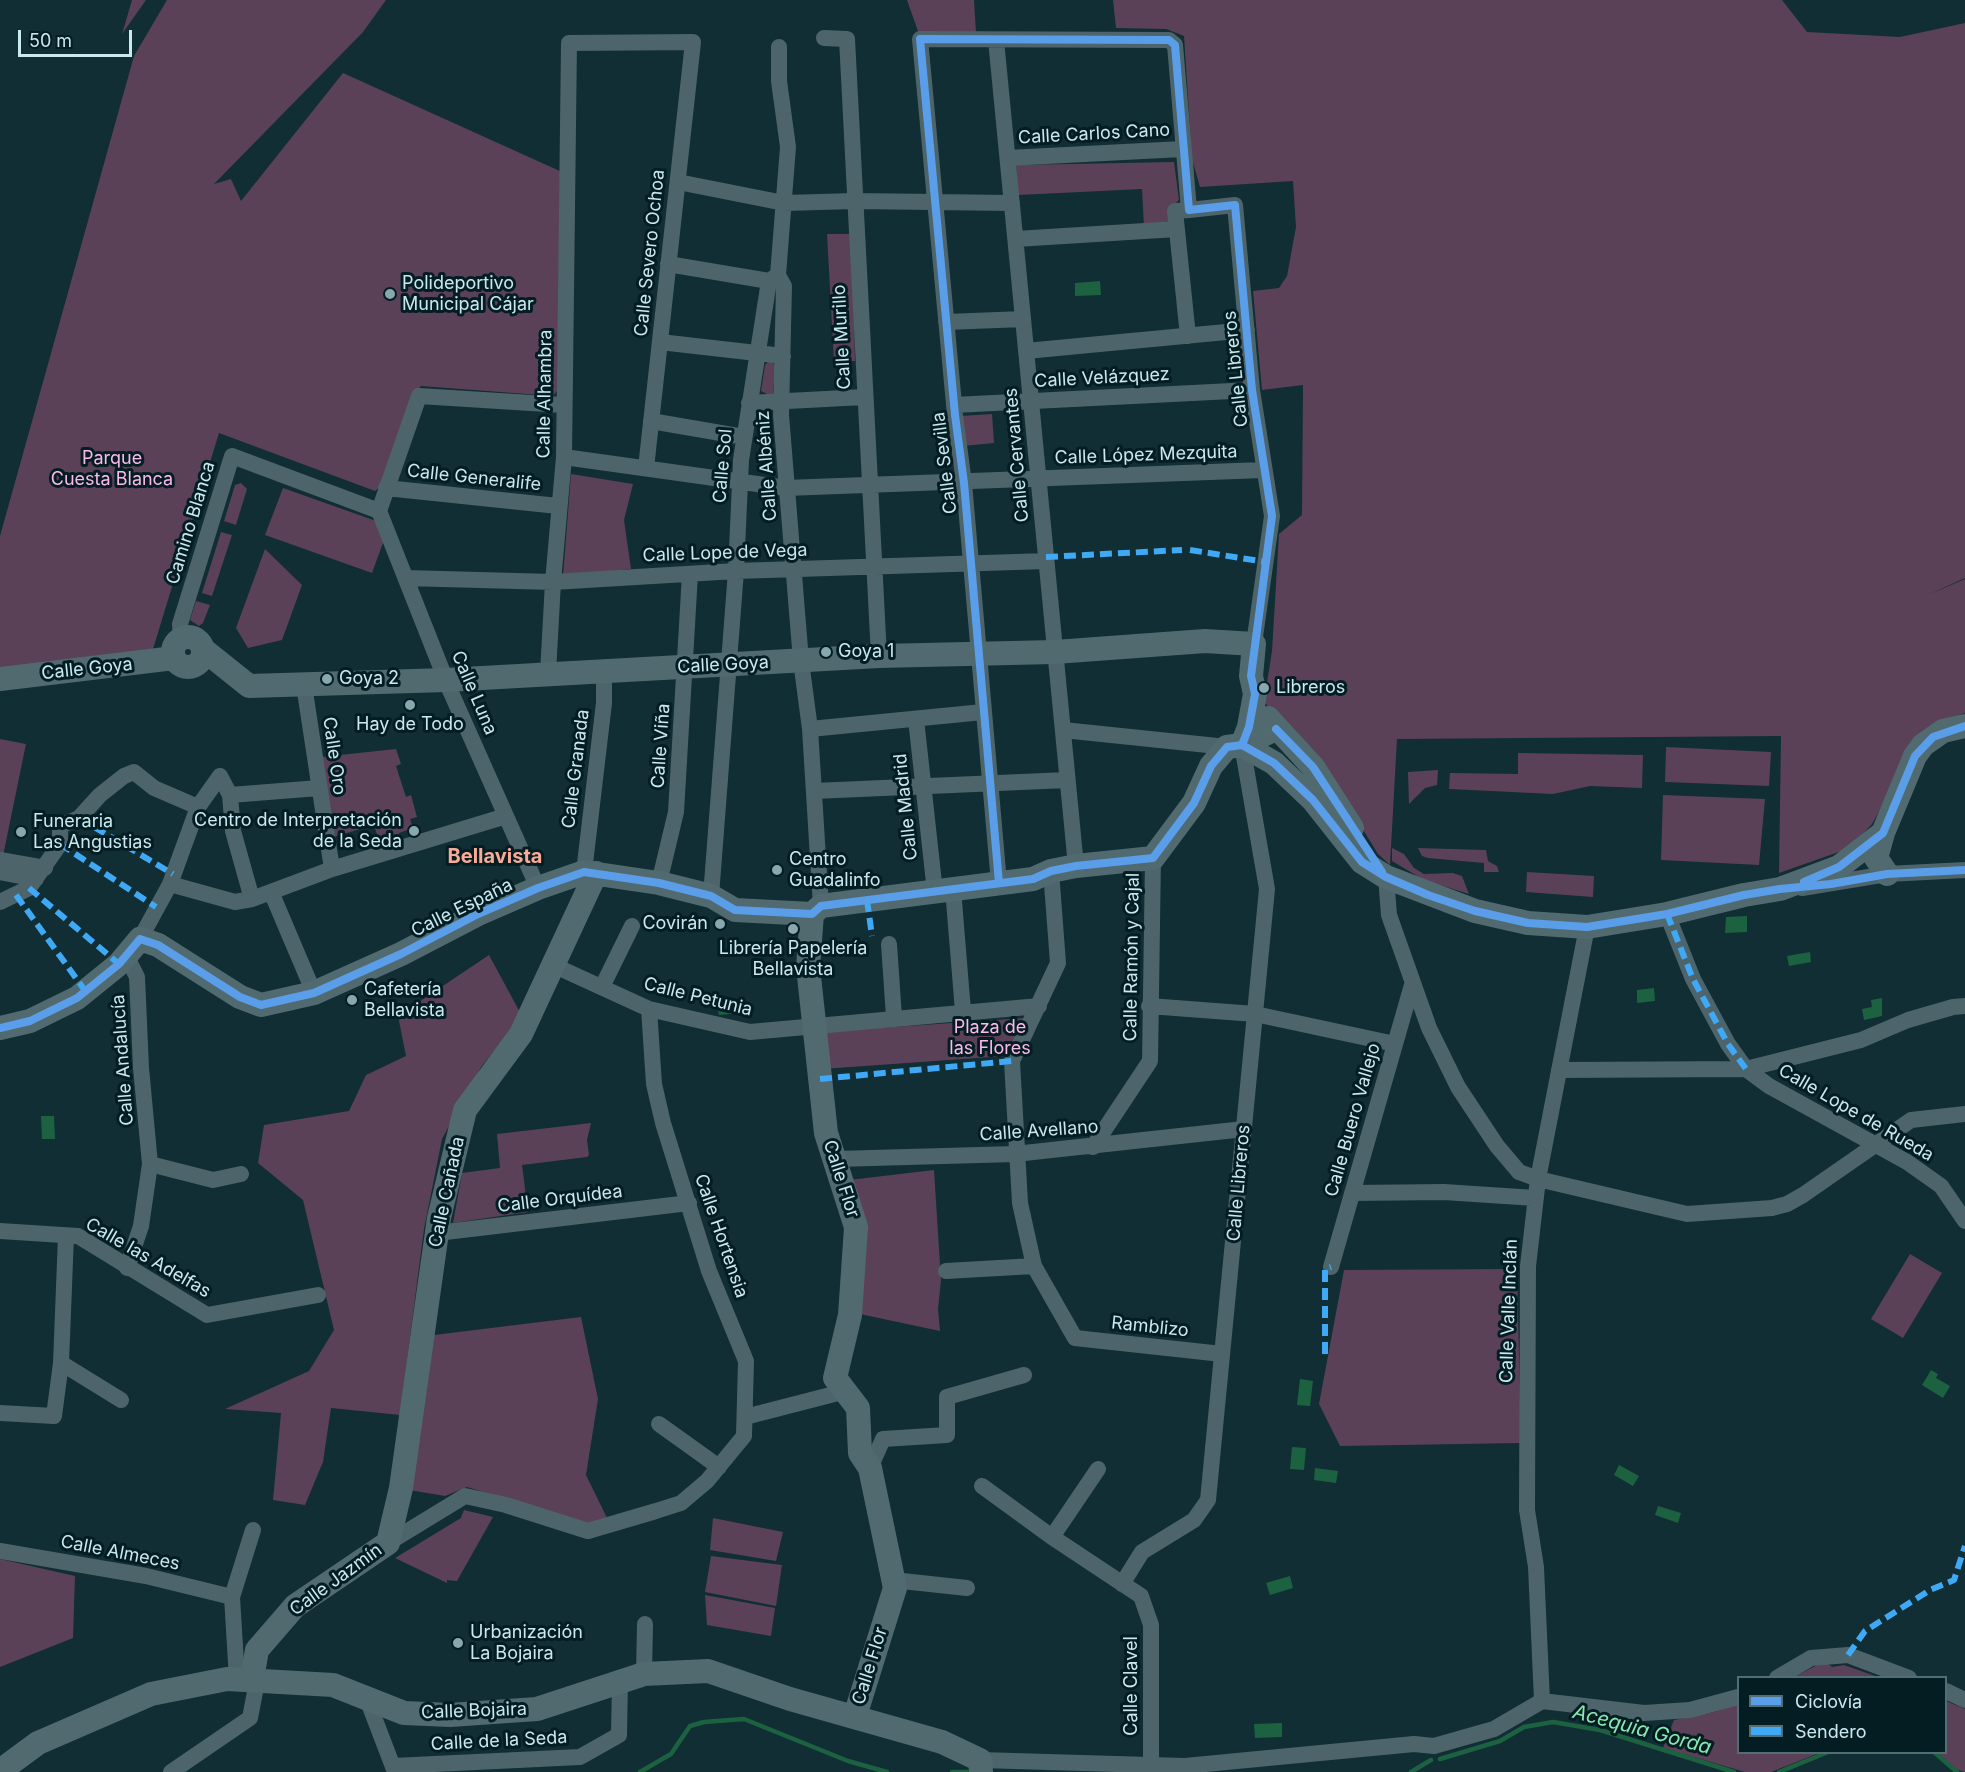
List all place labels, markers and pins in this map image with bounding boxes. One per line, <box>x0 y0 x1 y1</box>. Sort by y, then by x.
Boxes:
place label: Polideportivo Municipal Cájar <box>402 273 534 316</box>
marker: Polideportivo Municipal Cájar <box>383 287 397 301</box>
place label: Goya 1 <box>838 641 894 663</box>
marker: Goya 1 <box>819 645 833 659</box>
place label: Goya 2 <box>339 668 399 690</box>
marker: Goya 2 <box>320 672 334 686</box>
place label: Libreros <box>1276 677 1345 699</box>
marker: Libreros <box>1257 681 1271 695</box>
marker: Hay de Todo <box>403 698 417 712</box>
place label: Hay de Todo <box>356 714 464 736</box>
place label: Centro de Interpretación de la Seda <box>194 810 402 852</box>
place label: Funeraria Las Angustias <box>33 811 152 854</box>
marker: Centro de Interpretación de la Seda <box>407 824 421 838</box>
marker: Funeraria Las Angustias <box>14 825 28 839</box>
place label: Centro Guadalinfo <box>789 849 881 892</box>
marker: Centro Guadalinfo <box>770 863 784 877</box>
place label: Covirán <box>642 913 708 935</box>
marker: Covirán <box>713 917 727 931</box>
marker: Librería Papelería Bellavista <box>786 922 800 936</box>
place label: Librería Papelería Bellavista <box>719 938 867 980</box>
place label: Cafetería Bellavista <box>364 979 445 1022</box>
marker: Cafetería Bellavista <box>345 993 359 1007</box>
place label: Urbanización La Bojaira <box>470 1622 583 1664</box>
marker: Urbanización La Bojaira <box>451 1636 465 1650</box>

